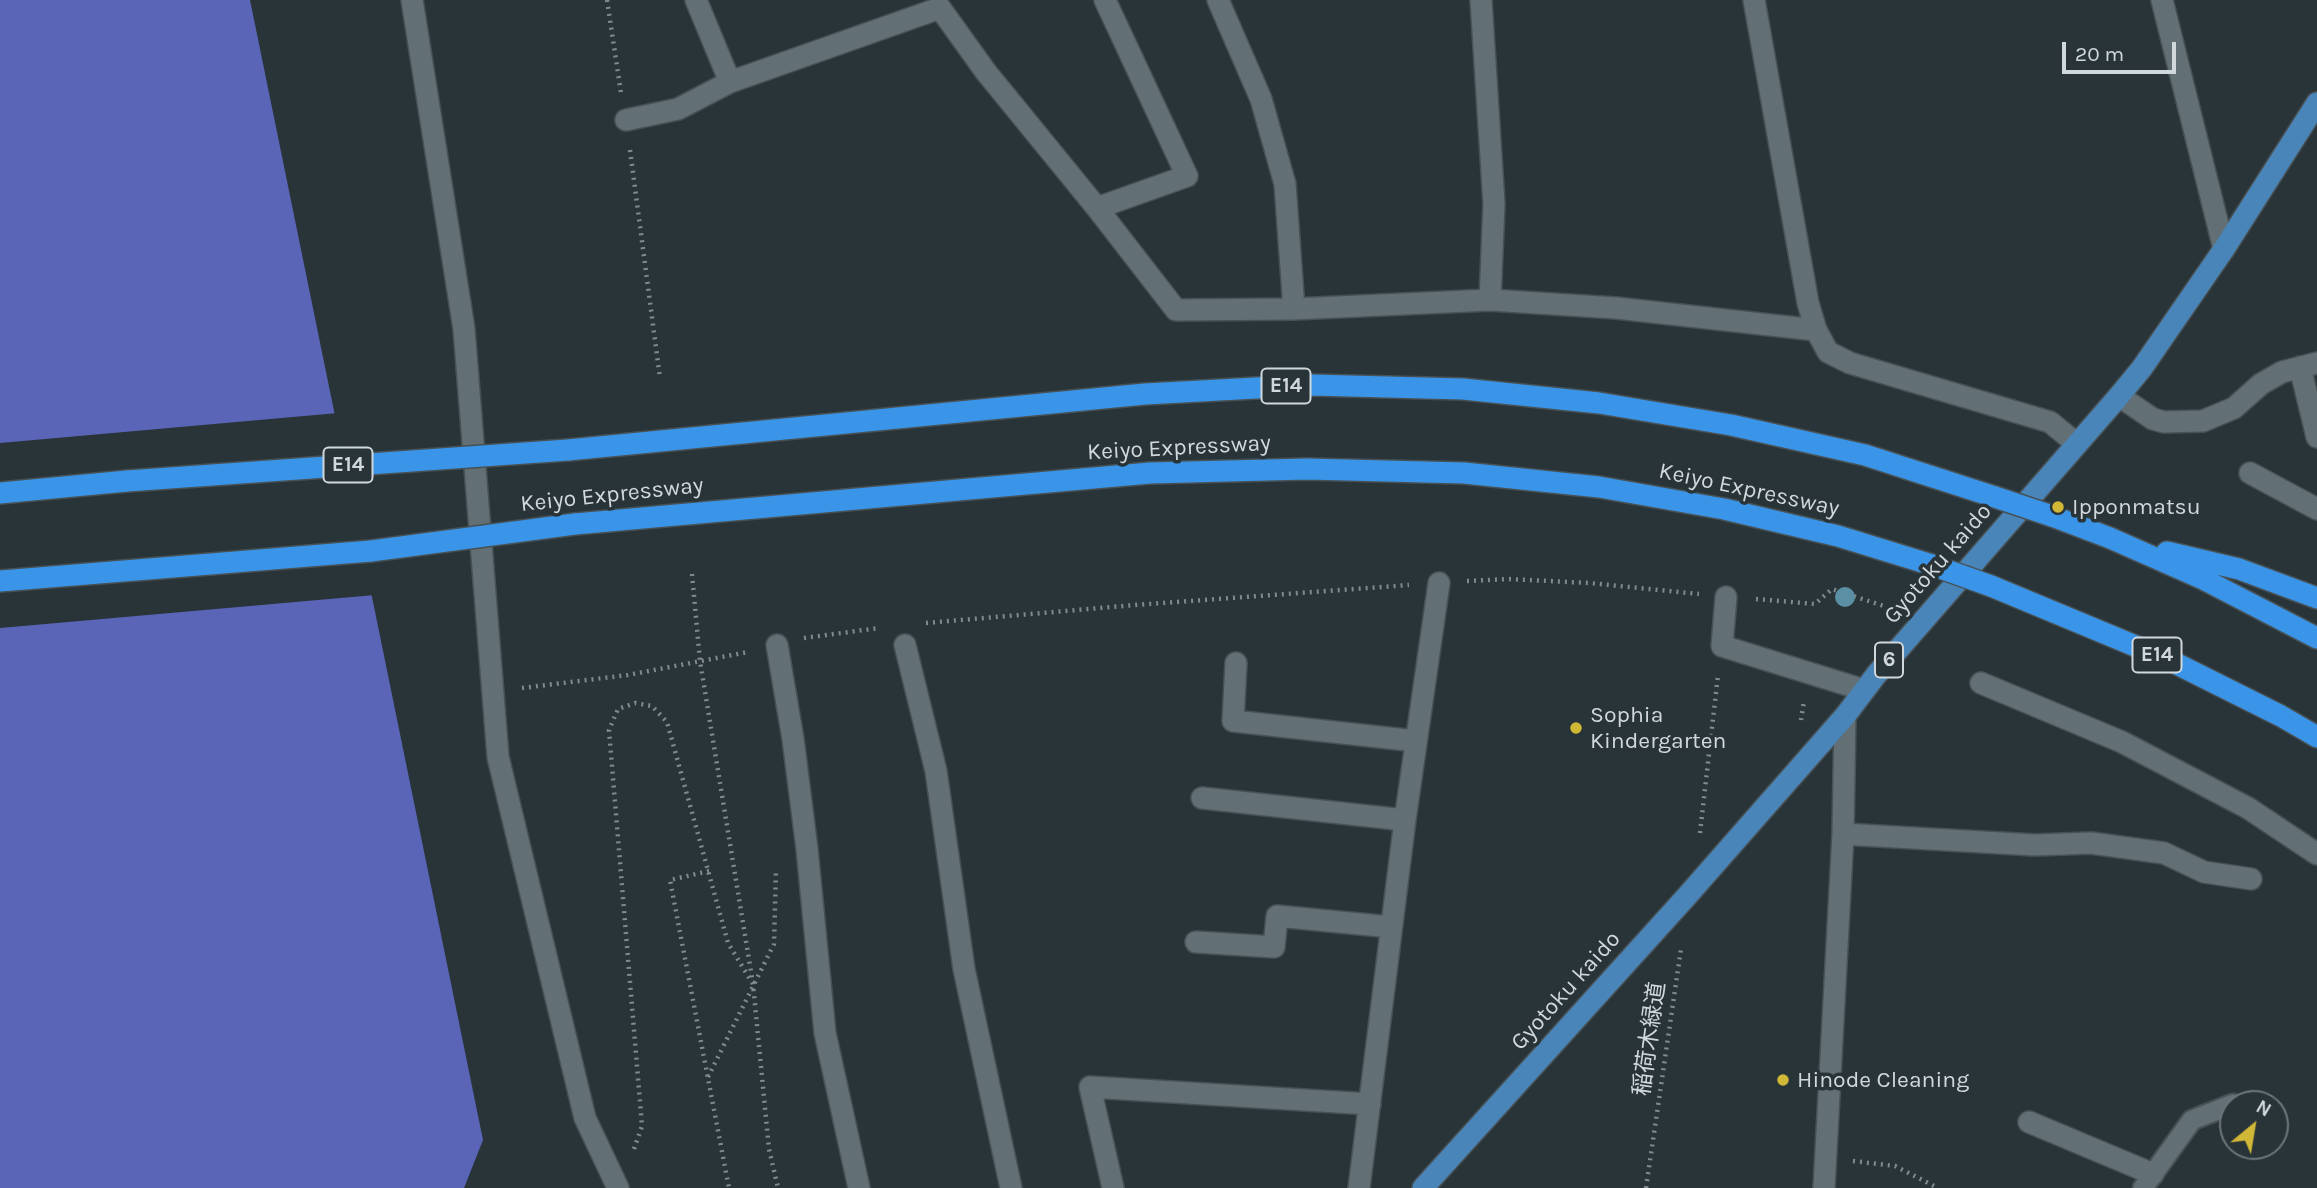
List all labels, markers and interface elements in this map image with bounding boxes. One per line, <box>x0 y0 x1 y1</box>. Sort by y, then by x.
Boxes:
scale bar <box>2065 28 2179 72</box>
text: 20 m <box>2075 42 2124 66</box>
road number: E14 <box>1262 368 1310 404</box>
street label: Keiyo Expressway <box>1086 429 1272 467</box>
road number: E14 <box>324 448 372 482</box>
street label: Keiyo Expressway <box>1656 457 1842 523</box>
street label: Keiyo Expressway <box>519 472 705 518</box>
place label: Ipponmatsu <box>2072 493 2201 521</box>
street label: Gyotoku kaido <box>1878 498 1998 630</box>
marker: Ipponmatsu <box>2050 499 2066 515</box>
road number: E14 <box>2132 638 2182 672</box>
road number: 6 <box>1875 642 1903 678</box>
place label: Sophia Kindergarten <box>1590 701 1726 755</box>
marker: Sophia Kindergarten <box>1568 720 1584 736</box>
street label: Gyotoku kaido <box>1505 926 1627 1056</box>
street label: 稲荷木緑道 <box>1628 980 1672 1098</box>
place label: Hinode Cleaning <box>1797 1066 1969 1094</box>
marker: Hinode Cleaning <box>1775 1072 1791 1088</box>
north arrow <box>2219 1090 2289 1160</box>
text: N <box>2252 1096 2275 1121</box>

